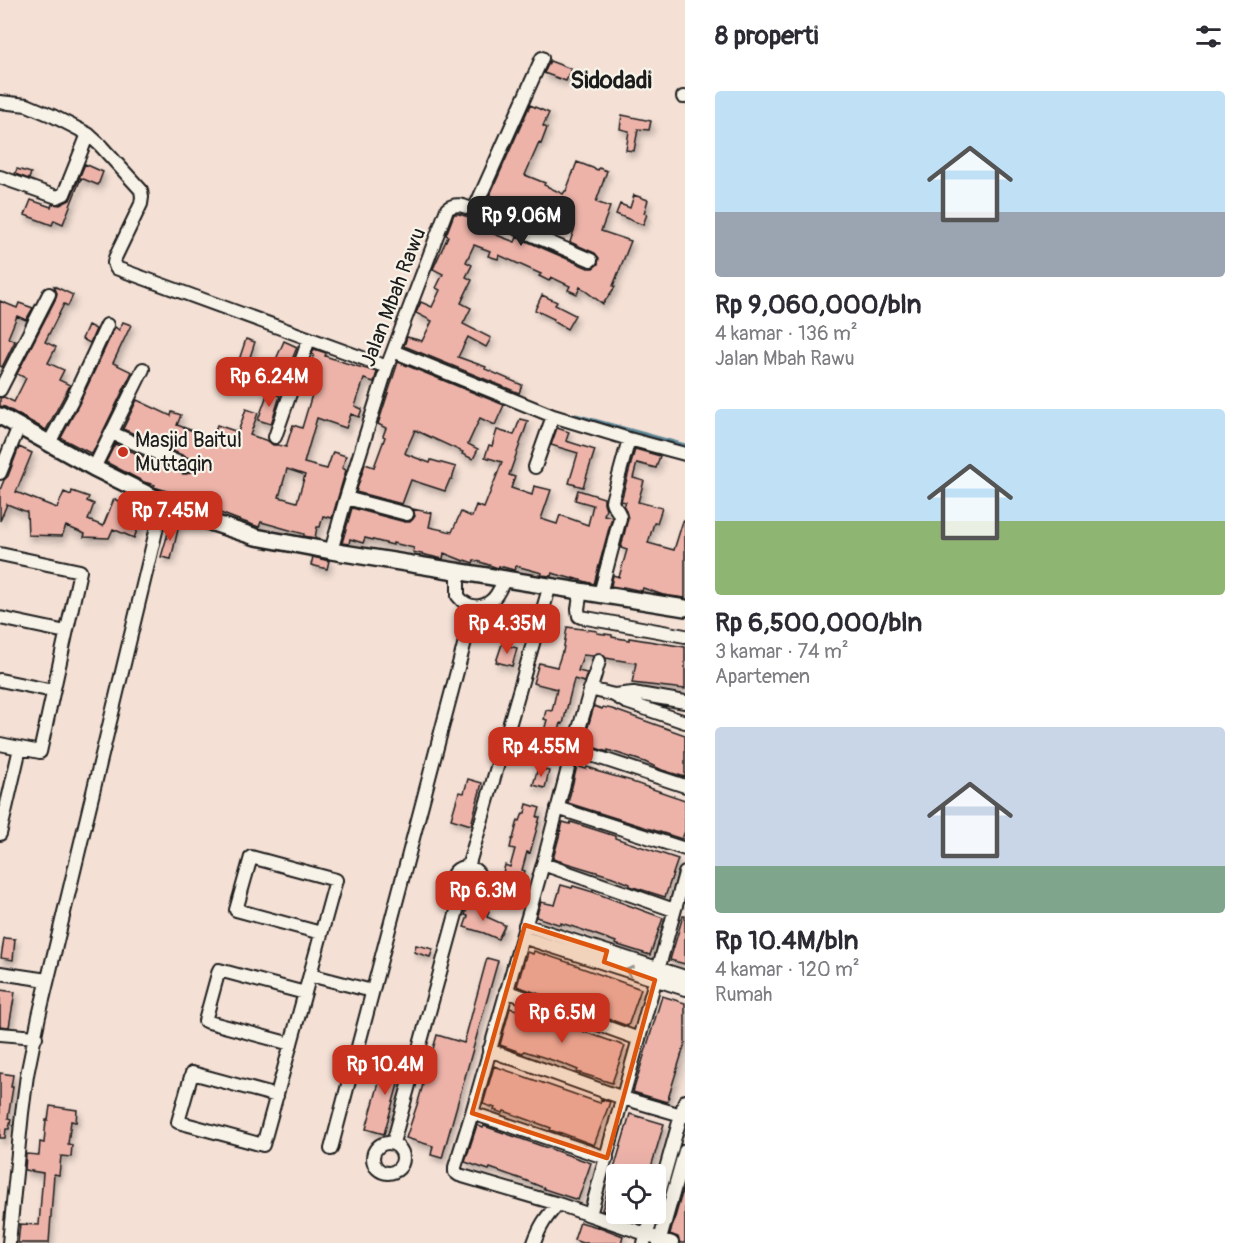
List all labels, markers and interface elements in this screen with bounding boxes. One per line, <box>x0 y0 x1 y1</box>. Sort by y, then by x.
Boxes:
text: 8 properti <box>715 20 818 52</box>
icon: filters <box>1192 20 1225 53</box>
district label: Sidodadi <box>570 66 652 95</box>
icon: home <box>916 130 1024 238</box>
pin: Rp 9.06M <box>459 196 583 247</box>
text: Rp 9.06M <box>481 203 561 228</box>
street label: Jalan Mbah Rawu <box>355 224 432 370</box>
text: Rp 9,060,000/bln <box>715 289 922 321</box>
text: 4 kamar · 136 m² <box>715 321 857 346</box>
text: Jalan Mbah Rawu <box>715 346 855 371</box>
pin: Rp 6.24M <box>207 357 331 408</box>
text: Rp 6.24M <box>230 364 308 389</box>
place label: Masjid Baitul Muttaqin <box>135 427 242 478</box>
marker: Masjid Baitul Muttaqin <box>116 445 130 459</box>
icon: home <box>916 448 1024 556</box>
pin: Rp 7.45M <box>108 491 232 542</box>
text: Rp 7.45M <box>131 498 209 523</box>
pin: Rp 4.35M <box>445 604 569 655</box>
text: Rp 6,500,000/bln <box>715 607 922 639</box>
text: Rp 4.35M <box>468 611 546 636</box>
text: 3 kamar · 74 m² <box>715 639 849 664</box>
text: Apartemen <box>715 664 810 689</box>
pin: Rp 4.55M <box>479 727 603 778</box>
text: Rp 4.55M <box>502 734 580 759</box>
icon: home <box>916 766 1024 874</box>
pin: Rp 6.3M <box>428 871 538 922</box>
text: Rp 6.3M <box>450 878 516 903</box>
text: Rp 10.4M/bln <box>715 925 858 957</box>
text: 4 kamar · 120 m² <box>715 957 860 982</box>
one-way arrow <box>624 966 635 978</box>
text: Rumah <box>715 982 772 1007</box>
pin: Rp 6.5M <box>507 993 617 1044</box>
text: Rp 6.5M <box>529 1000 595 1025</box>
pin: Rp 10.4M <box>323 1045 447 1096</box>
text: Rp 10.4M <box>346 1052 424 1077</box>
map controls <box>606 1164 666 1224</box>
button: locate <box>606 1164 666 1224</box>

